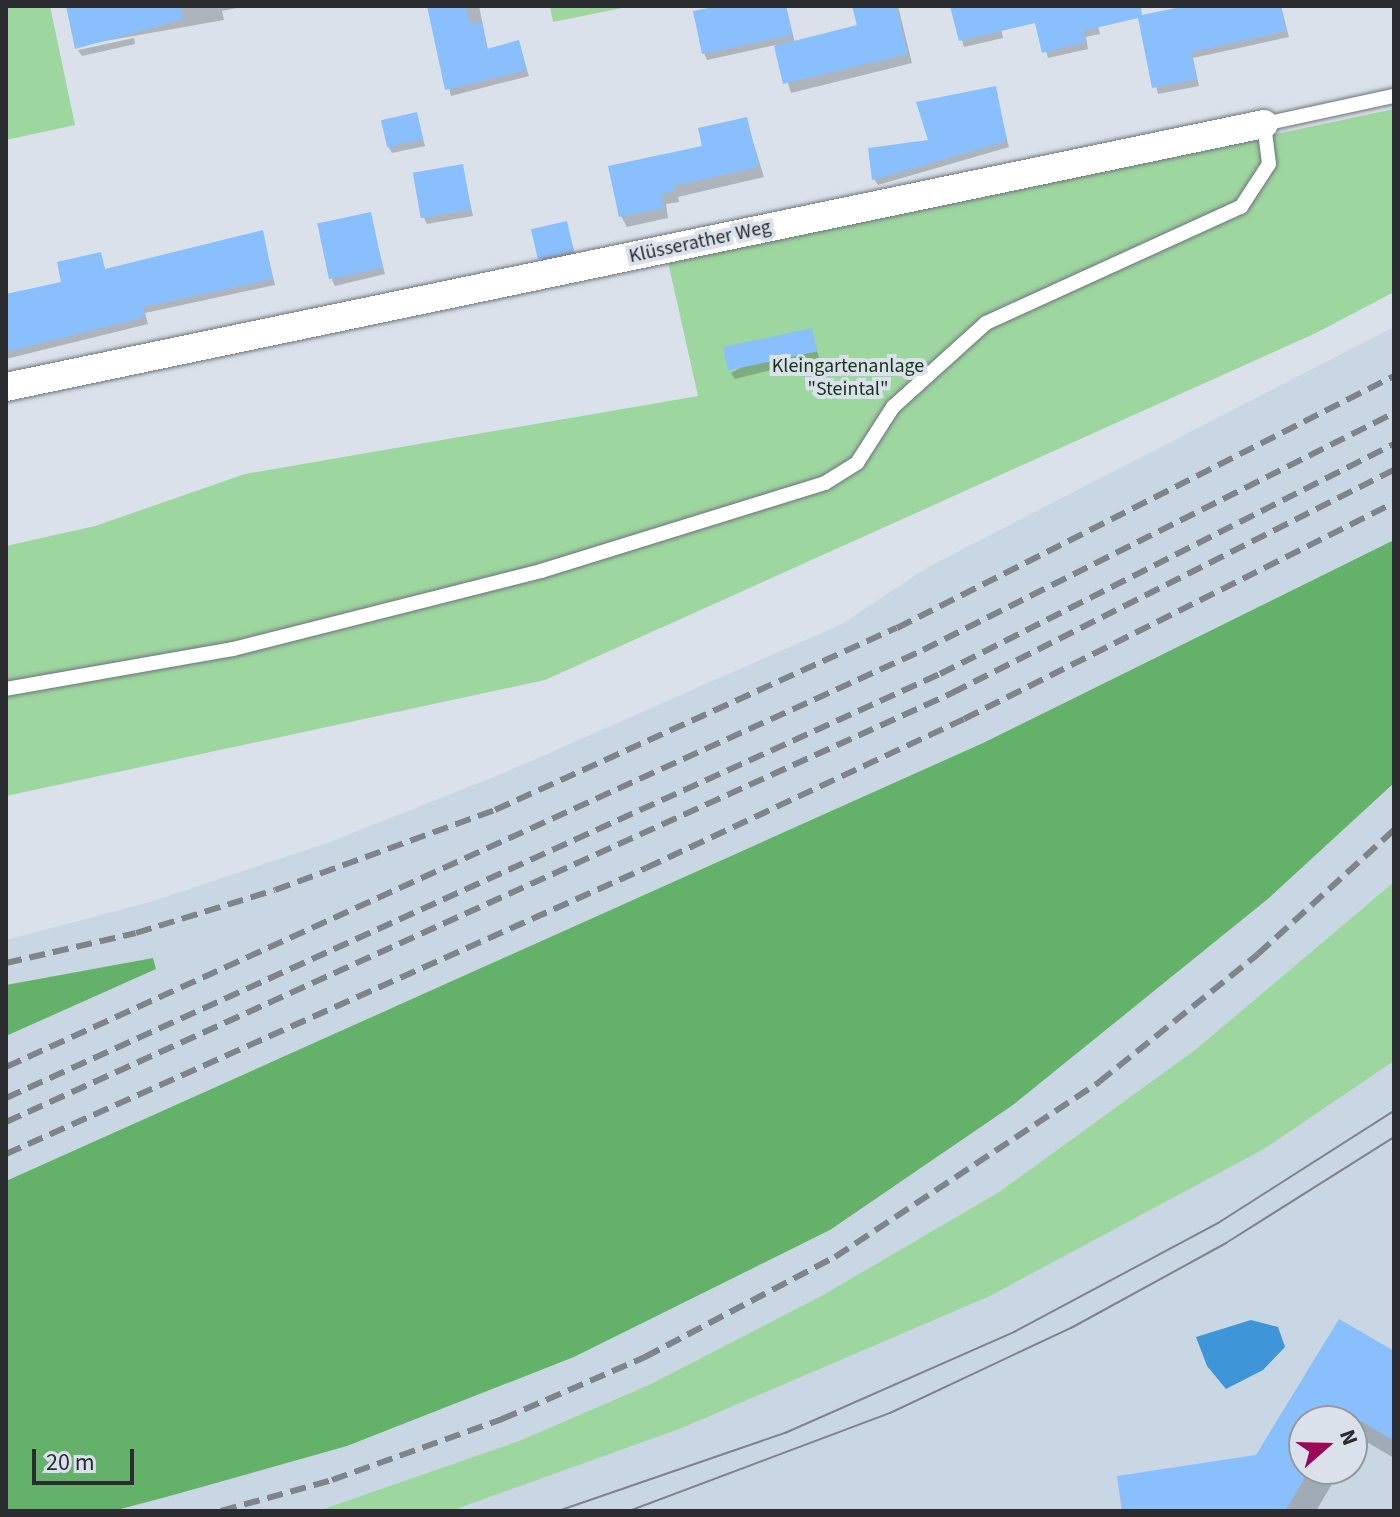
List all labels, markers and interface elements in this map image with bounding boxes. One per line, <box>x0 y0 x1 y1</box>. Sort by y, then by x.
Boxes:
street label: Klüsserather Weg <box>627 215 773 269</box>
park label: Kleingartenanlage "Steintal" <box>772 354 924 401</box>
north arrow <box>1288 1405 1368 1485</box>
text: N <box>1331 1425 1366 1450</box>
scale bar <box>36 1433 138 1483</box>
text: 20 m <box>46 1445 95 1480</box>

